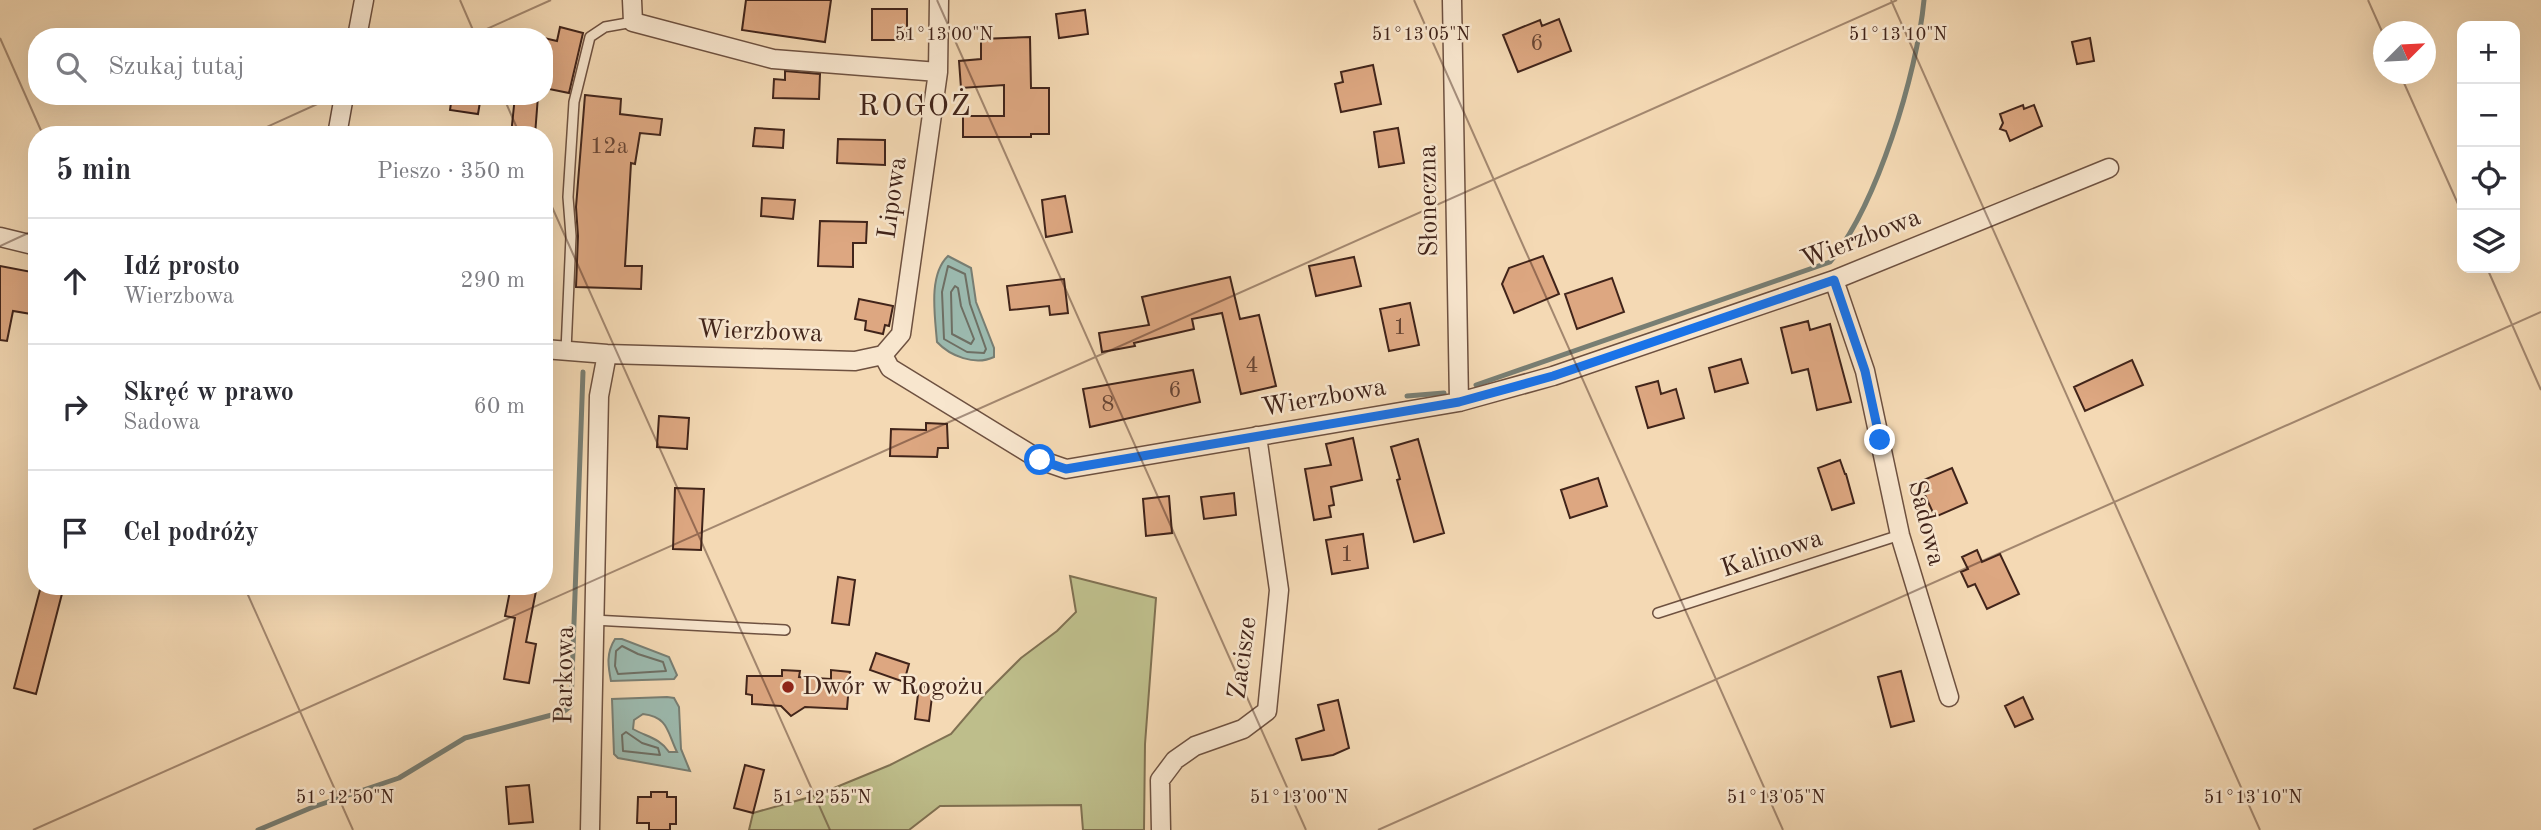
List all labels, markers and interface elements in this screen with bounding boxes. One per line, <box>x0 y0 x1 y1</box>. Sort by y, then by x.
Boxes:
north arrow <box>2373 21 2436 84</box>
map controls <box>2457 21 2520 273</box>
button: + <box>2457 21 2520 84</box>
text: 51°13'00"N <box>895 26 993 44</box>
text: 51°13'05"N <box>1372 26 1470 44</box>
text: 51°13'10"N <box>1849 26 1947 44</box>
search box <box>28 28 553 105</box>
house number: 6 <box>1530 32 1544 55</box>
icon: search <box>52 48 90 86</box>
text: Szukaj tutaj <box>108 54 245 80</box>
button: − <box>2457 84 2520 147</box>
district label: ROGOŻ <box>858 88 972 122</box>
house number: 12a <box>590 135 628 158</box>
street label: Słoneczna <box>1415 145 1443 257</box>
button: locate <box>2457 147 2520 210</box>
street label: Lipowa <box>874 155 912 241</box>
text: 5 min <box>56 156 131 186</box>
text: Pieszo · 350 m <box>377 160 525 183</box>
street label: Wierzbowa <box>1798 204 1924 274</box>
button: layers <box>2457 210 2520 273</box>
text: Idź prosto <box>123 254 240 280</box>
icon: ahead <box>56 262 94 300</box>
text: 290 m <box>460 269 525 292</box>
text: Wierzbowa <box>123 285 234 308</box>
house number: 1 <box>1393 316 1407 339</box>
street label: Wierzbowa <box>697 317 823 347</box>
house number: 4 <box>1245 354 1259 377</box>
street label: Wierzbowa <box>1260 374 1388 422</box>
house number: 6 <box>1168 379 1182 402</box>
text: Skręć w prawo <box>123 380 294 406</box>
icon: right <box>56 388 94 426</box>
house number: 8 <box>1101 393 1115 416</box>
text: 60 m <box>474 395 525 418</box>
text: Sadowa <box>123 411 200 434</box>
route end <box>1864 424 1895 455</box>
route start <box>1024 444 1055 475</box>
street label: Sadowa <box>1903 478 1949 569</box>
icon: arrive <box>56 514 94 552</box>
text: Cel podróży <box>123 520 259 546</box>
street label: Kalinowa <box>1718 525 1826 583</box>
house number: 1 <box>1340 543 1354 566</box>
street label: Zacisze <box>1224 615 1262 701</box>
street label: Parkowa <box>551 626 579 724</box>
place label: Dwór w Rogożu <box>802 674 983 700</box>
marker: Dwór w Rogożu <box>780 679 796 695</box>
text: 51°12'50"N <box>296 789 394 807</box>
text: 51°12'55"N <box>773 789 871 807</box>
text: 51°13'00"N <box>1250 789 1348 807</box>
text: 51°13'05"N <box>1727 789 1825 807</box>
text: 51°13'10"N <box>2204 789 2302 807</box>

